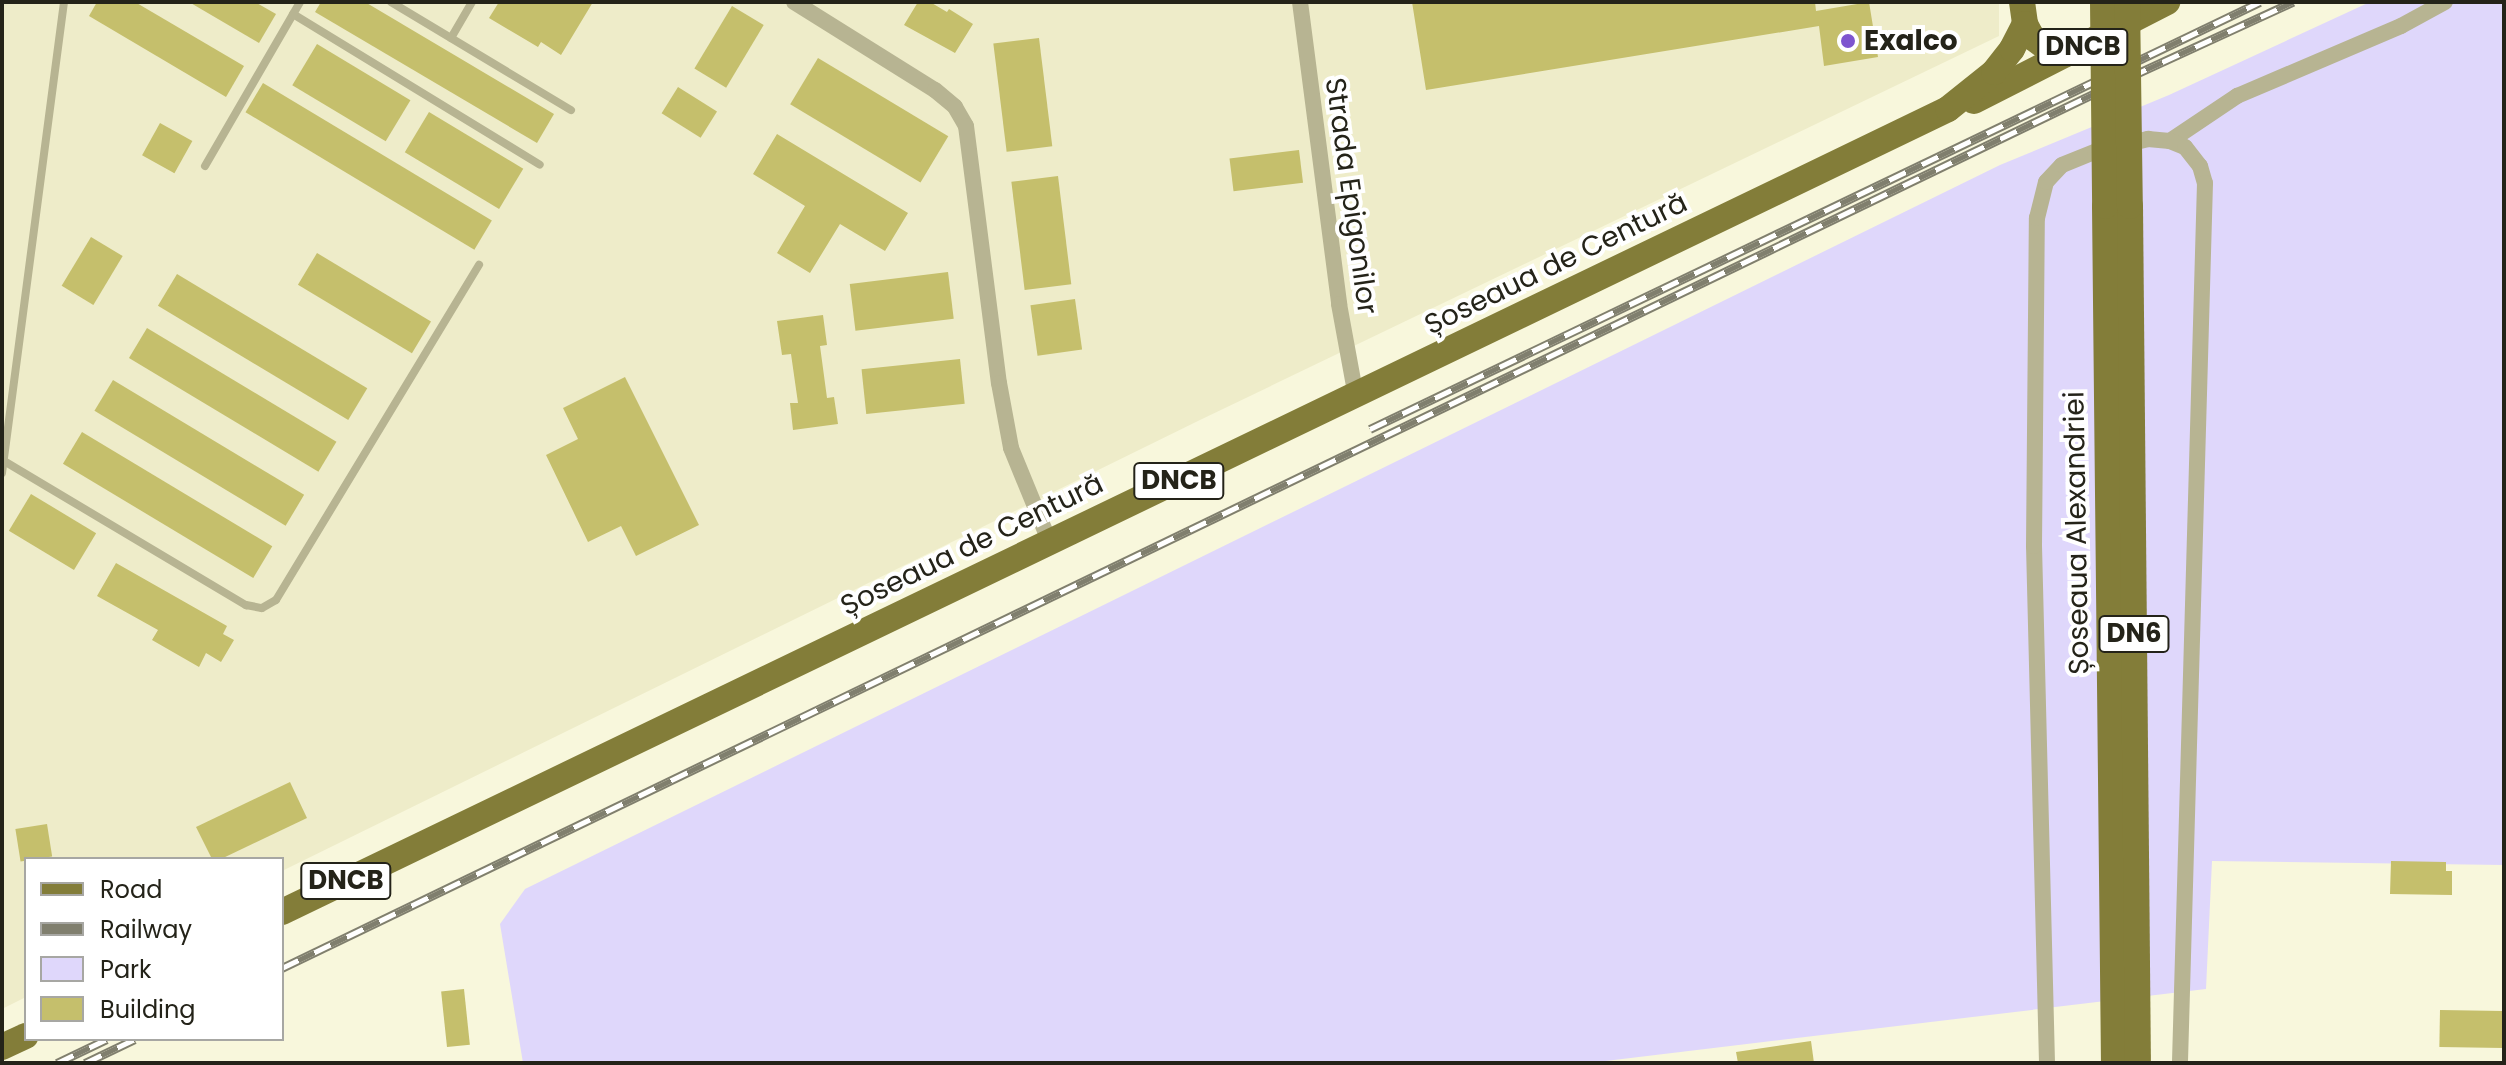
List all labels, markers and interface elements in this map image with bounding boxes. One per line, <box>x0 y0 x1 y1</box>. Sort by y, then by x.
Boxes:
place label: Exalco <box>1864 24 1958 58</box>
road number: DNCB <box>2037 25 2129 69</box>
marker: Exalco <box>1839 32 1857 50</box>
street label: Strada Epigonilor <box>1318 76 1384 316</box>
street label: Șoseaua de Centură <box>1419 186 1693 342</box>
street label: Șoseaua Alexandriei <box>2058 391 2096 675</box>
road number: DNCB <box>1133 459 1225 503</box>
street label: Șoseaua de Centură <box>835 467 1109 623</box>
road number: DN6 <box>2098 612 2170 656</box>
legend <box>24 857 284 1041</box>
road number: DNCB <box>300 859 392 903</box>
text: Road <box>100 873 162 906</box>
text: Railway <box>100 913 192 946</box>
text: Park <box>100 953 151 986</box>
text: Building <box>100 993 196 1026</box>

